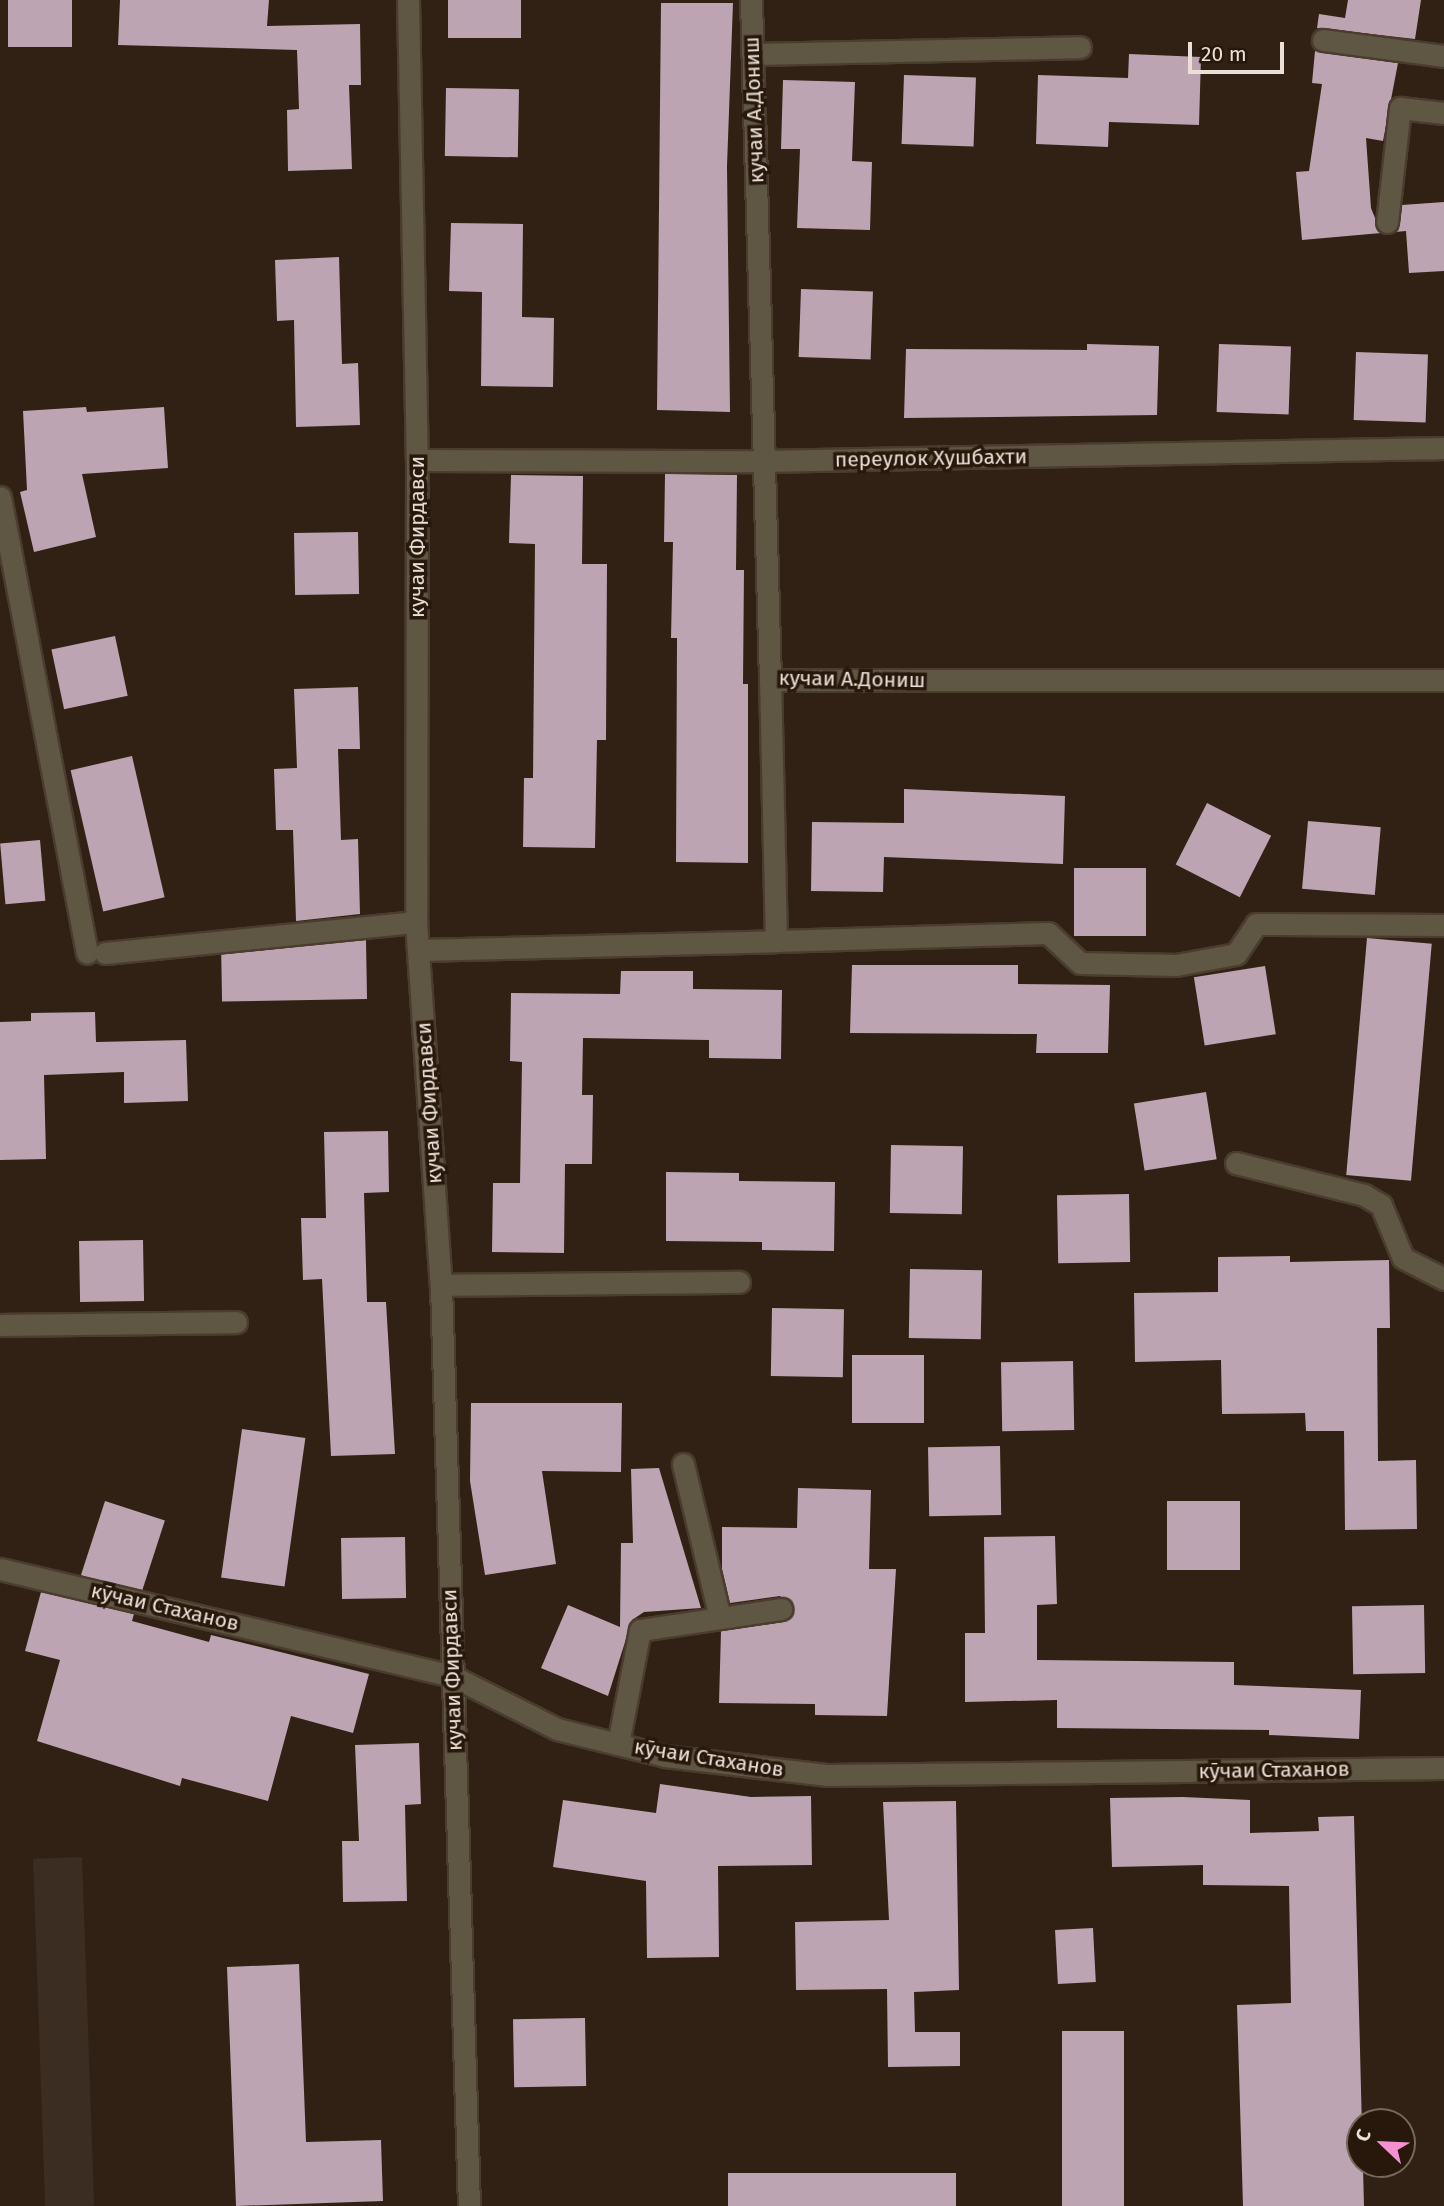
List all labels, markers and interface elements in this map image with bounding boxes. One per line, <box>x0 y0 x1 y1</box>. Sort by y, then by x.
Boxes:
scale bar <box>1192 28 1288 72</box>
street label: кучаи А.Дониш <box>739 36 769 184</box>
text: 20 m <box>1201 41 1247 67</box>
street label: переулок Хушбахти <box>835 444 1027 472</box>
street label: кучаи Фирдавси <box>404 456 430 618</box>
street label: кучаи А.Дониш <box>778 665 926 693</box>
street label: кучаи Фирдавси <box>411 1021 447 1185</box>
street label: кӯчаи Стаханов <box>89 1578 241 1636</box>
street label: кучаи Фирдавси <box>437 1589 467 1751</box>
street label: кӯчаи Стаханов <box>632 1734 786 1782</box>
street label: кӯчаи Стаханов <box>1198 1756 1350 1784</box>
north arrow <box>1346 2108 1416 2178</box>
text: С <box>1350 2126 1376 2145</box>

